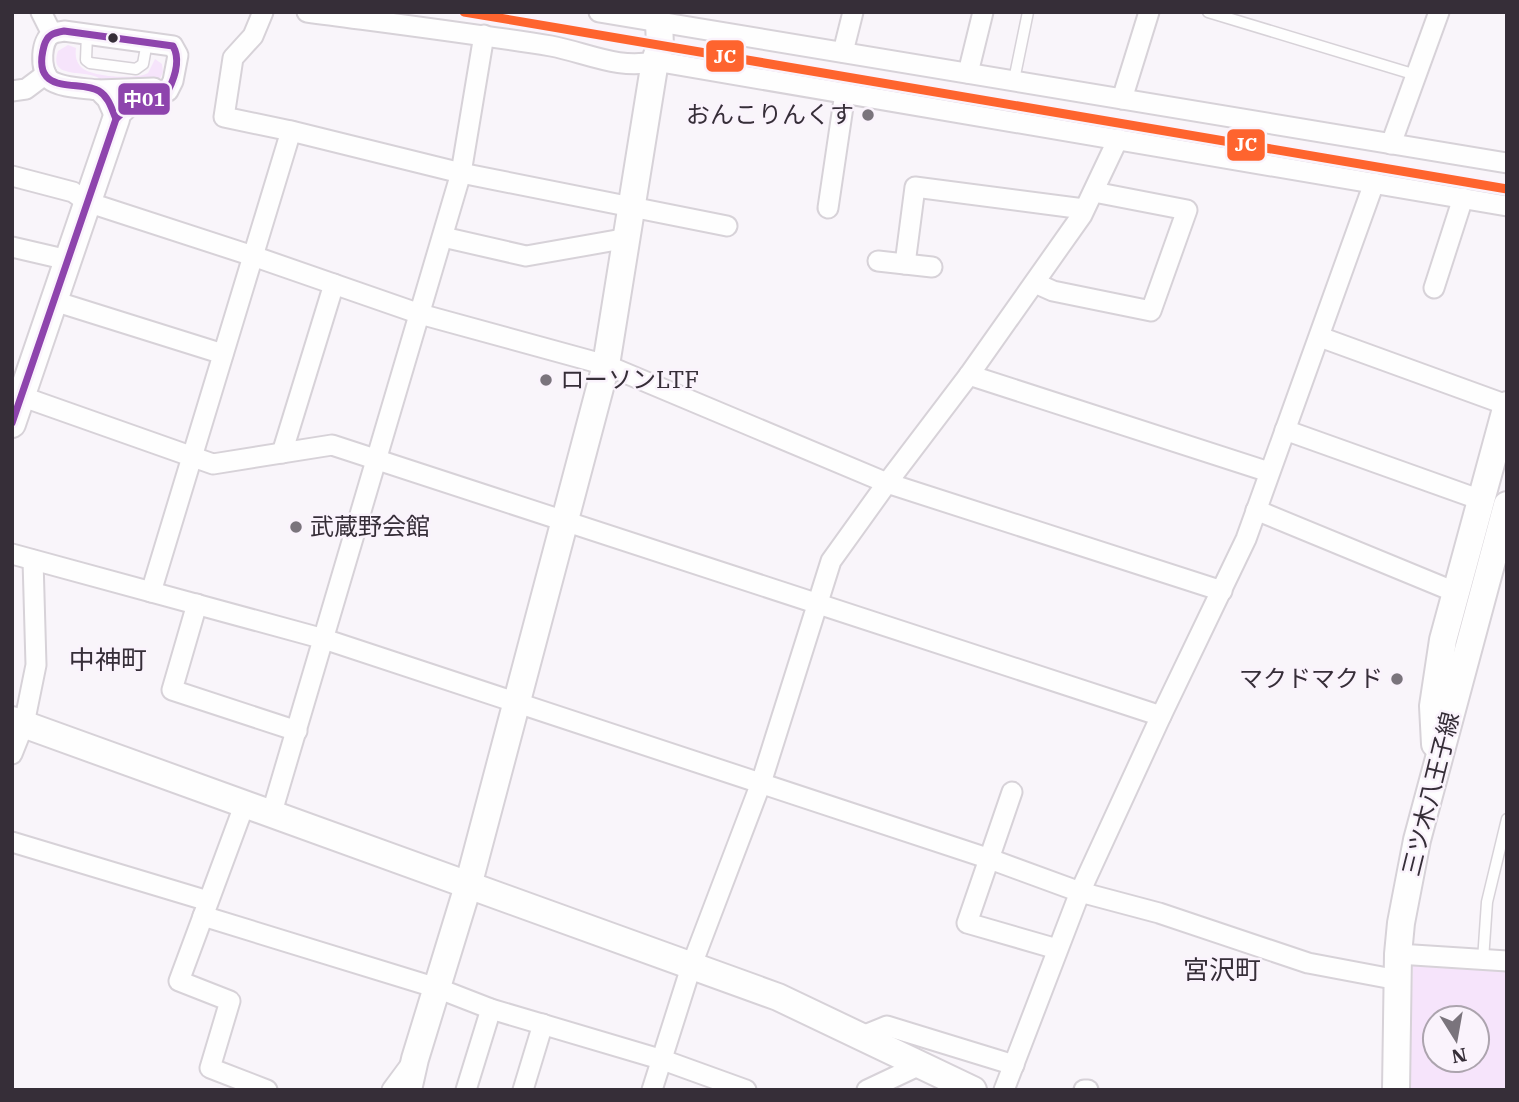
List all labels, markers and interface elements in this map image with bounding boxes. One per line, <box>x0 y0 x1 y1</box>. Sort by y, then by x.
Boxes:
unlabelled marker <box>106 31 120 45</box>
line badge: JC <box>705 39 745 73</box>
text: JC <box>714 44 736 68</box>
line badge: 中01 <box>117 82 171 116</box>
text: 中01 <box>123 87 165 111</box>
place label: おんこりんくす <box>686 98 854 130</box>
marker: おんこりんくす <box>860 107 876 123</box>
line badge: JC <box>1226 128 1266 162</box>
text: JC <box>1235 132 1257 156</box>
place label: ローソンLTF <box>560 363 699 395</box>
marker: ローソンLTF <box>538 372 554 388</box>
place label: 武蔵野会館 <box>310 510 430 542</box>
marker: 武蔵野会館 <box>288 519 304 535</box>
district label: 中神町 <box>69 642 147 676</box>
place label: マクドマクド <box>1239 662 1383 694</box>
marker: マクドマクド <box>1389 671 1405 687</box>
street label: 三ツ木八王子線 <box>1394 708 1466 879</box>
district label: 宮沢町 <box>1183 952 1261 986</box>
north arrow <box>1421 1004 1491 1074</box>
text: N <box>1450 1042 1469 1069</box>

